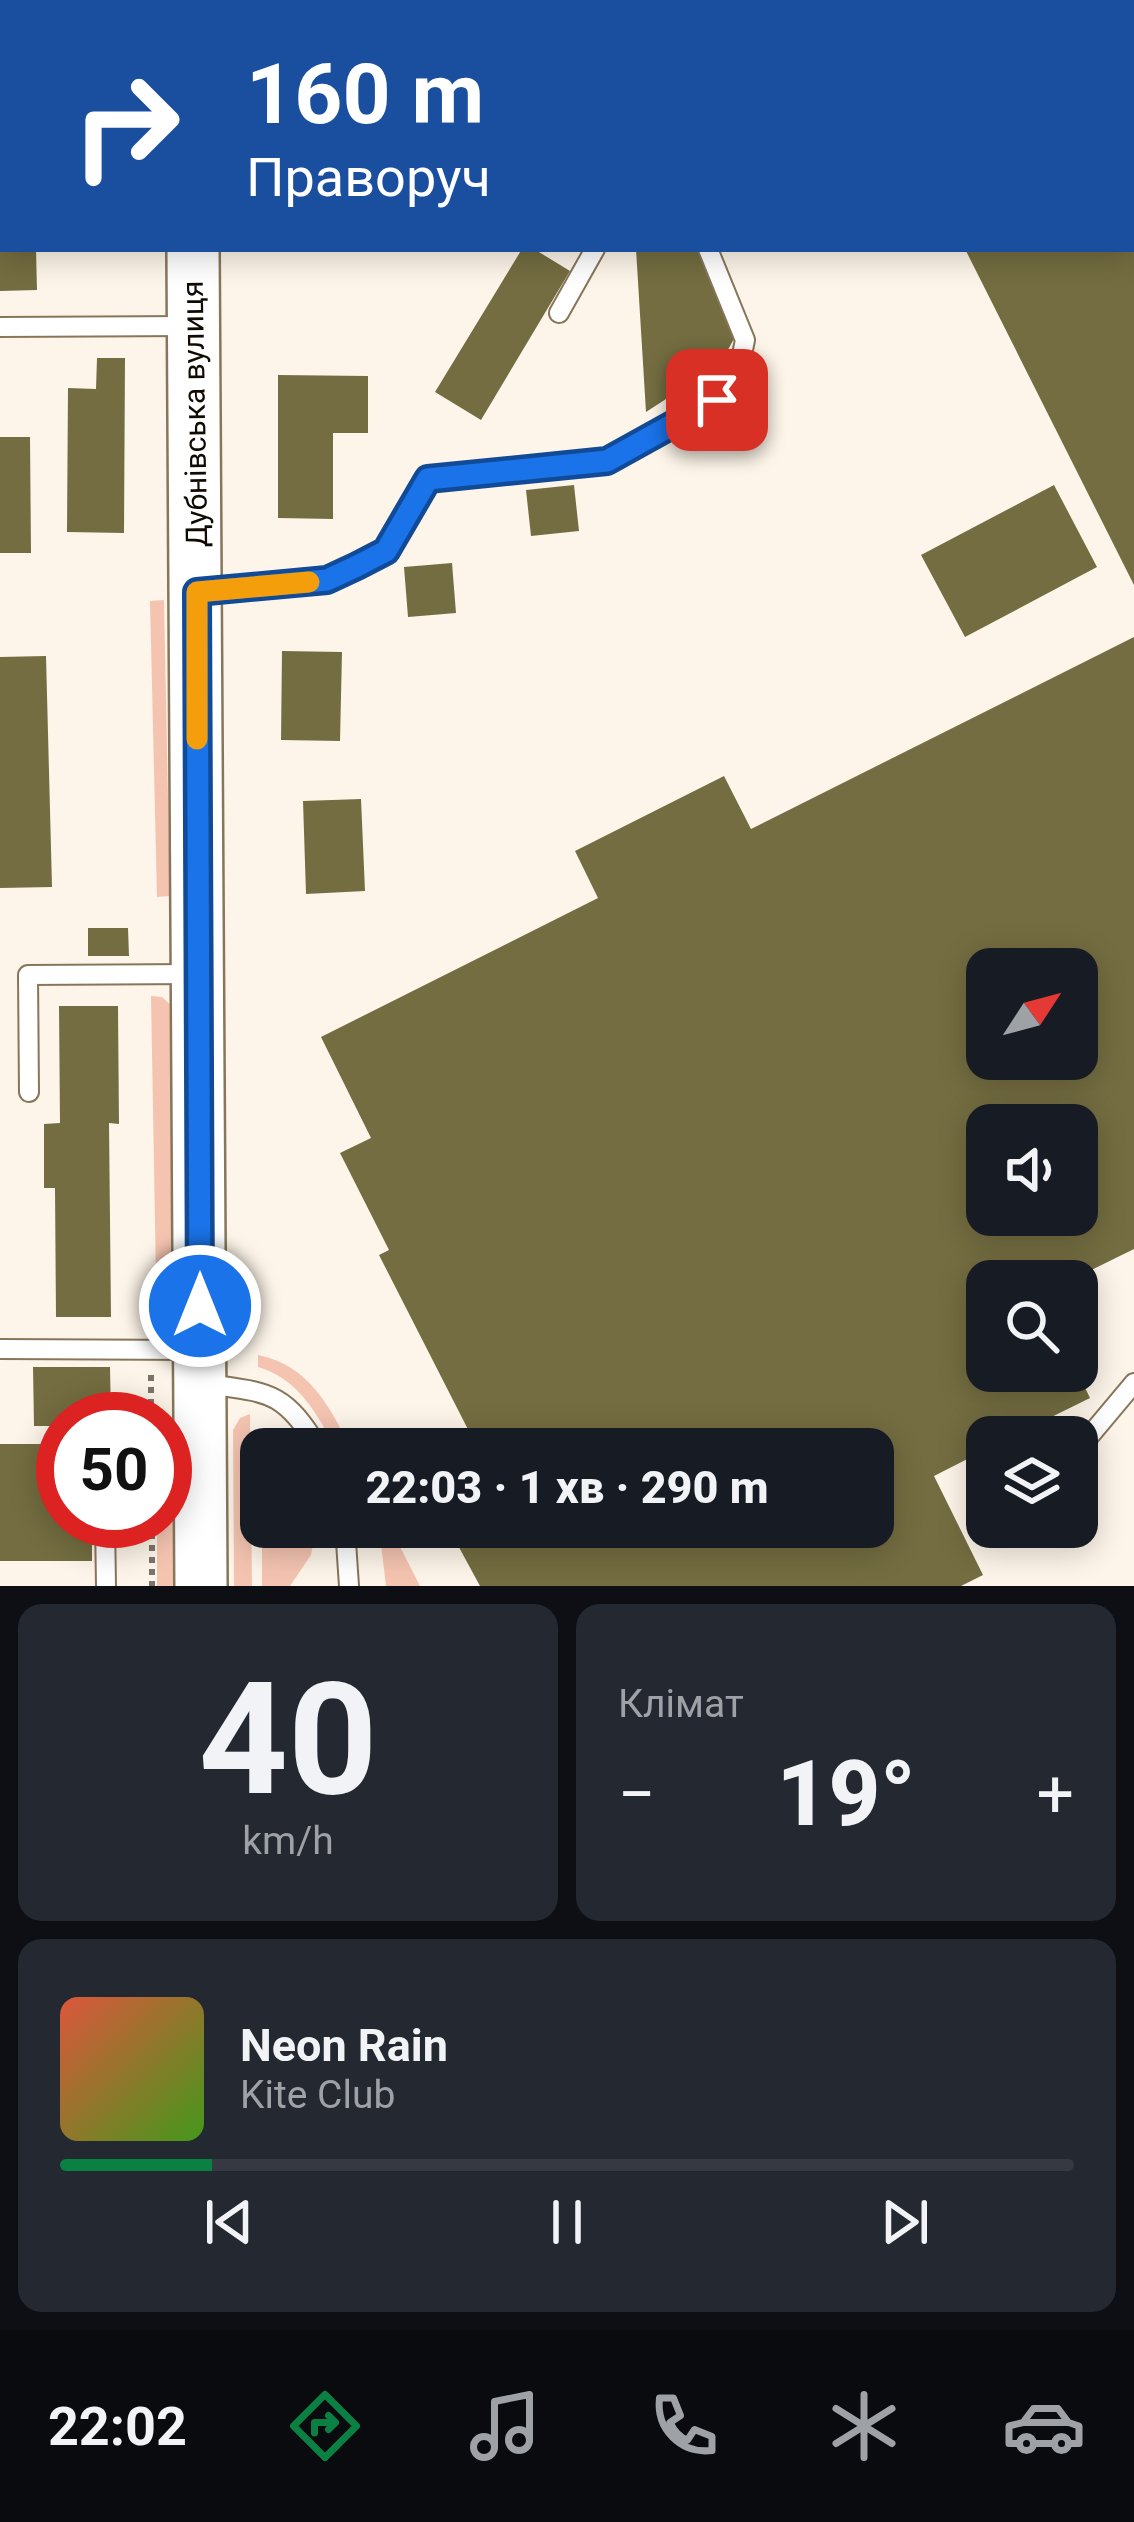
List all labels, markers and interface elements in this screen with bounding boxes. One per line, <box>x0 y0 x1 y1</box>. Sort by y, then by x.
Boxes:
text: 160 m <box>246 45 484 144</box>
icon: right <box>48 48 204 204</box>
text: Праворуч <box>246 146 491 209</box>
street label: Дубнівська вулиця <box>175 280 214 548</box>
pin <box>666 349 768 451</box>
icon: arrive <box>684 367 750 433</box>
north arrow <box>966 948 1098 1080</box>
map controls <box>966 948 1098 1548</box>
button: sound <box>966 1104 1098 1236</box>
position arrow <box>137 1243 263 1369</box>
button: search <box>966 1260 1098 1392</box>
speed limit sign: 50 <box>36 1392 192 1548</box>
button: layers <box>966 1416 1098 1548</box>
text: 22:03 · 1 хв · 290 m <box>365 1461 769 1514</box>
text: 40 <box>198 1648 378 1831</box>
text: Клімат <box>618 1681 744 1727</box>
text: 19° <box>777 1742 916 1847</box>
text: − <box>618 1756 656 1833</box>
text: + <box>1037 1756 1074 1833</box>
text: km/h <box>242 1818 334 1864</box>
text: Neon Rain <box>240 2019 448 2072</box>
text: Kite Club <box>240 2072 395 2118</box>
icon: previous <box>196 2189 262 2255</box>
icon: pause <box>534 2189 600 2255</box>
icon: next <box>872 2189 938 2255</box>
icon: directions <box>283 2384 367 2468</box>
icon: music <box>463 2384 547 2468</box>
icon: phone <box>642 2384 726 2468</box>
icon: climate <box>822 2384 906 2468</box>
icon: car <box>1002 2384 1086 2468</box>
text: 22:02 <box>48 2395 187 2458</box>

